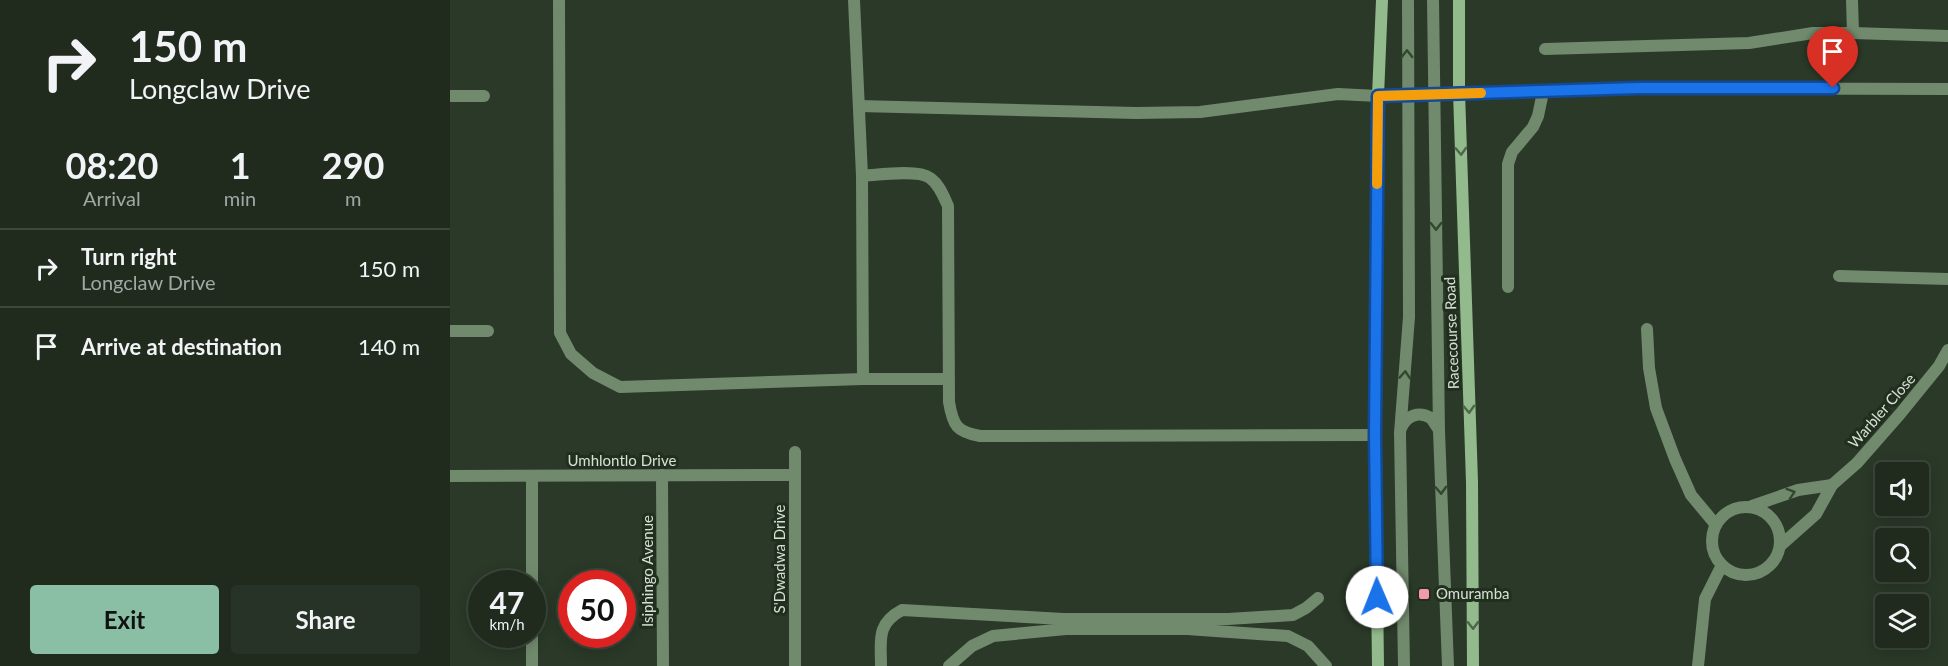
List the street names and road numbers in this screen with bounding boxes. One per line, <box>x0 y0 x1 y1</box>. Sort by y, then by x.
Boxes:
street label: Racecourse Road <box>1440 276 1462 390</box>
street label: Warbler Close <box>1844 369 1919 451</box>
street label: Umhlontlo Drive <box>568 451 676 469</box>
street label: S'Dwadwa Drive <box>770 504 788 613</box>
street label: Isiphingo Avenue <box>638 515 656 627</box>

